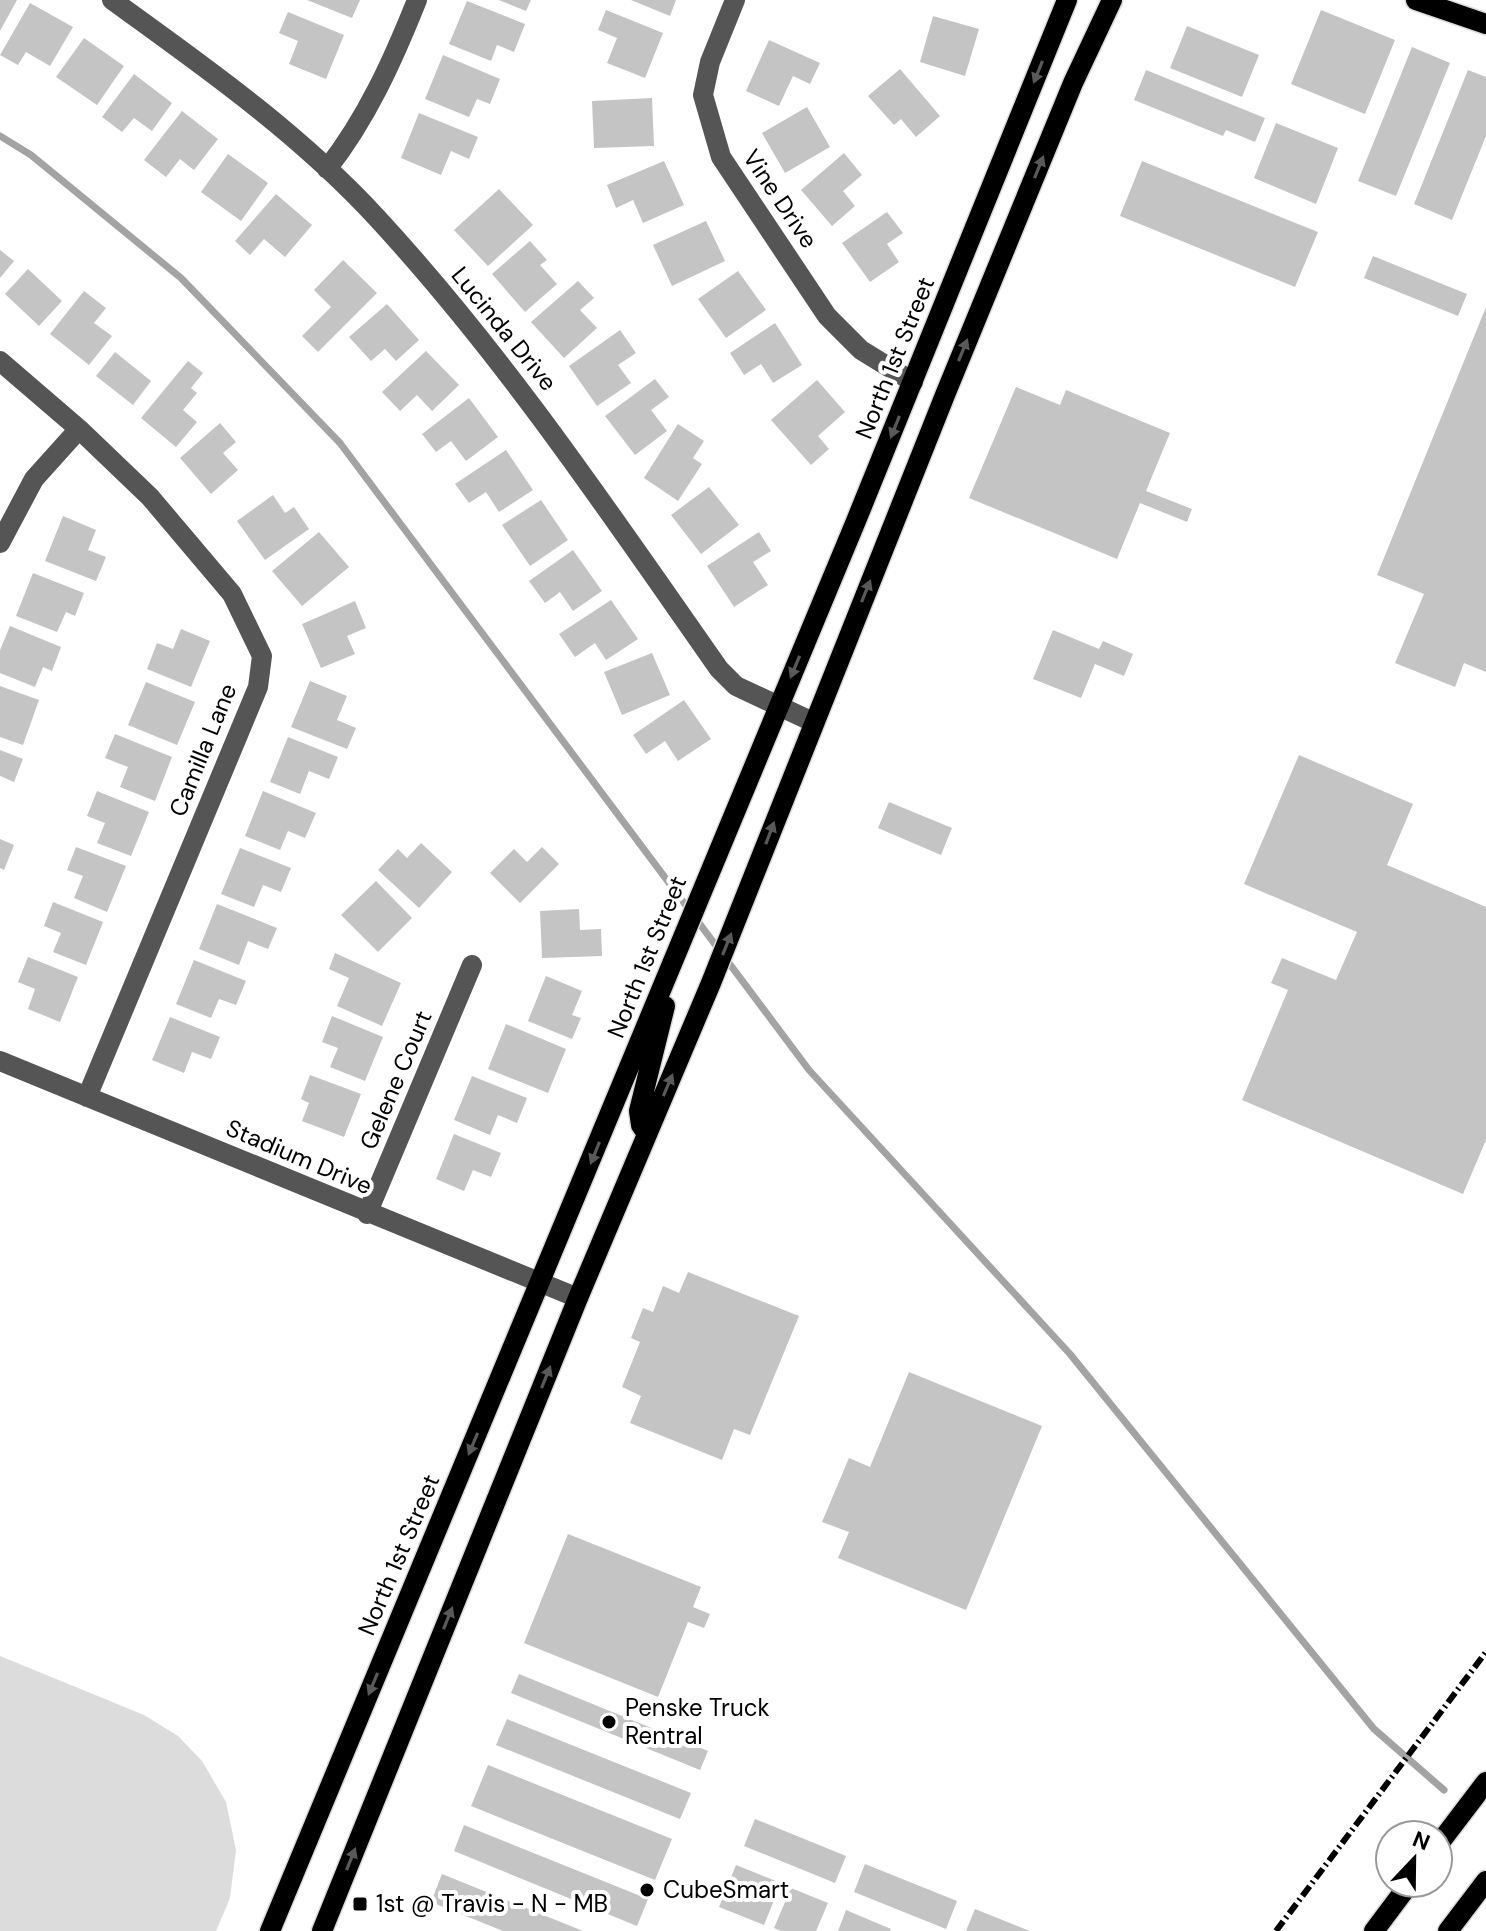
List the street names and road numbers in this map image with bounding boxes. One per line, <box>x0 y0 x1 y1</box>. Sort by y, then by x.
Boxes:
street label: Vine Drive <box>736 143 825 254</box>
street label: Lucinda Drive <box>445 260 564 397</box>
street label: North 1st Street <box>848 272 941 443</box>
street label: Camilla Lane <box>162 679 243 821</box>
street label: North 1st Street <box>600 871 693 1042</box>
street label: Gelene Court <box>352 1006 439 1154</box>
street label: Stadium Drive <box>222 1112 377 1201</box>
street label: North 1st Street <box>351 1470 446 1640</box>

